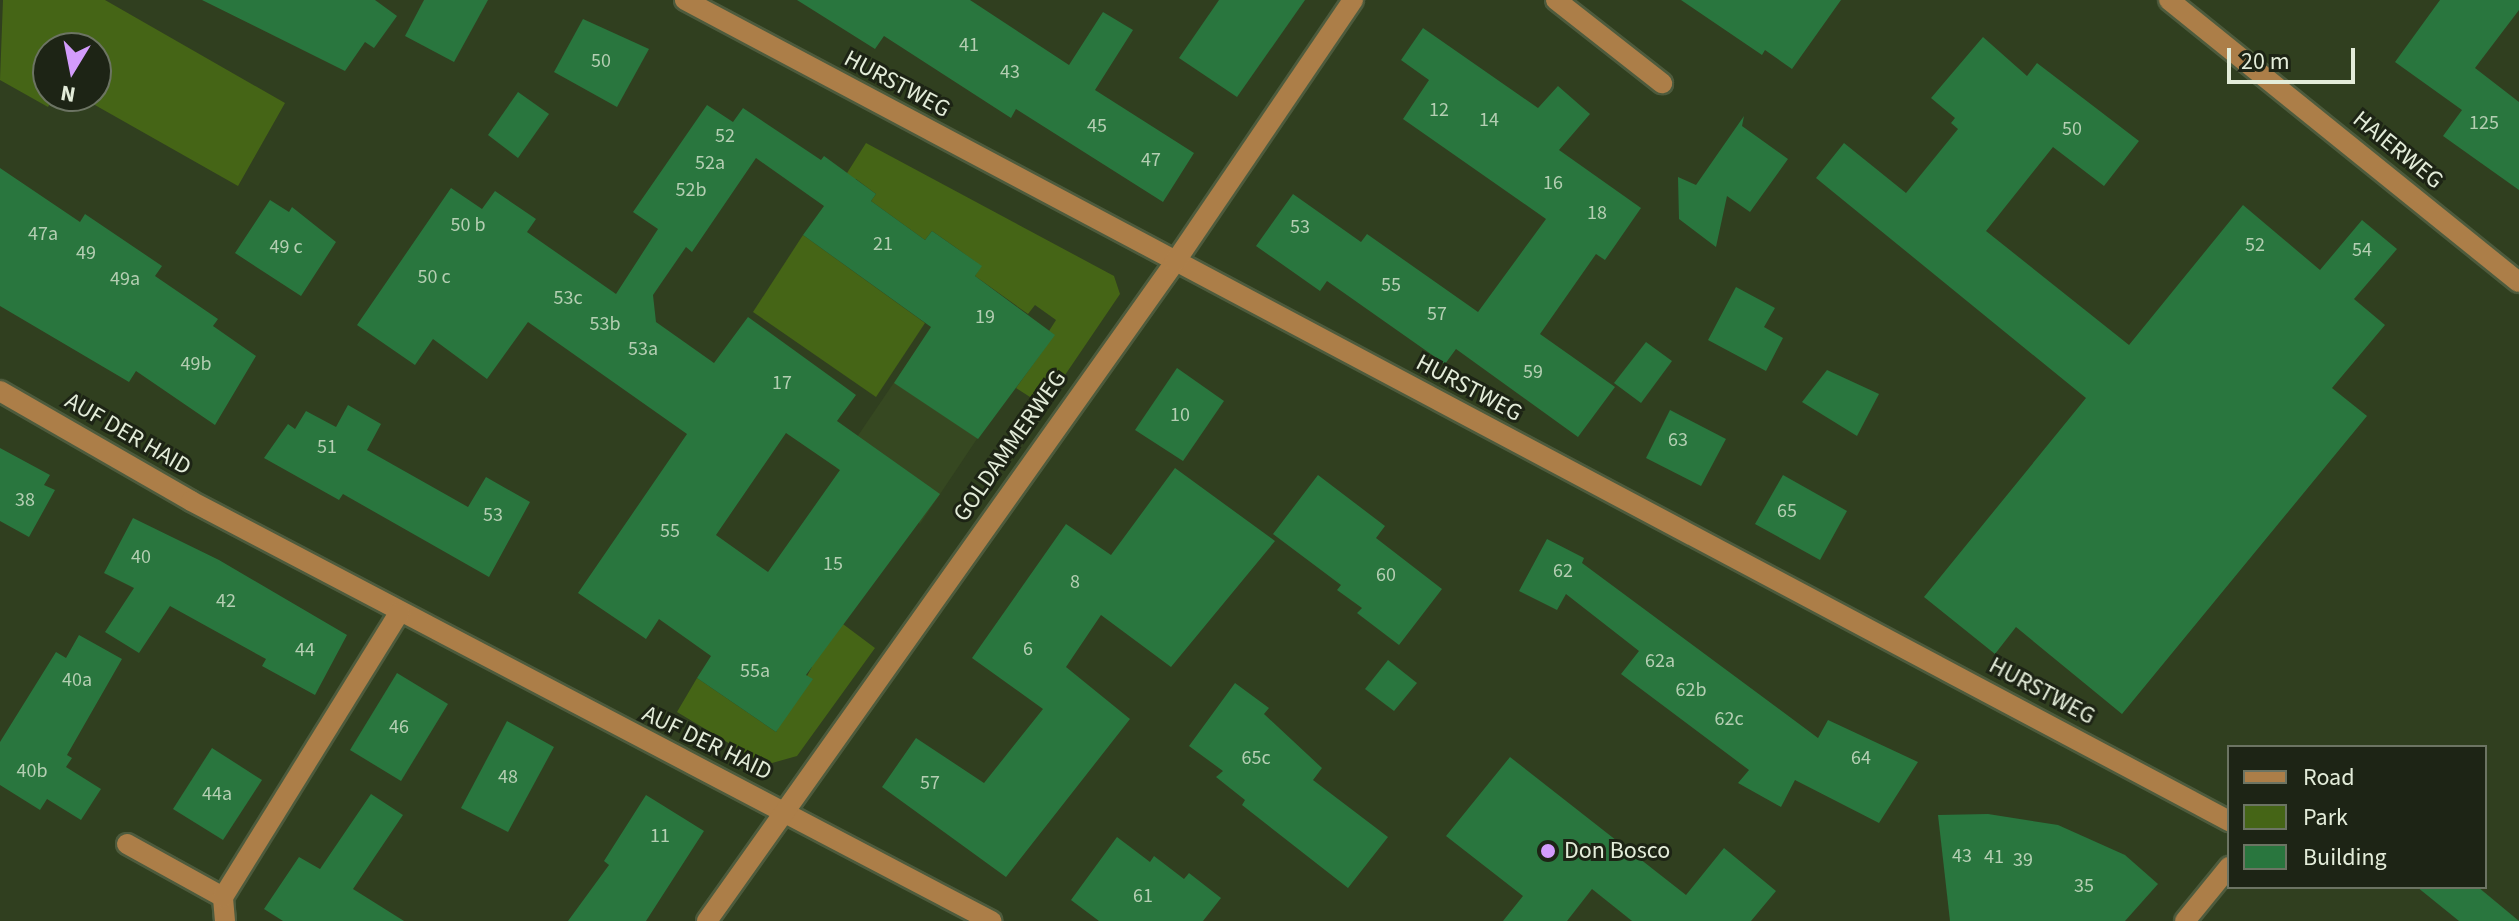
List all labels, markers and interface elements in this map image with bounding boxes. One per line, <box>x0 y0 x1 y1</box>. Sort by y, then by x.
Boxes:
north arrow <box>32 32 112 112</box>
scale bar <box>2231 32 2359 82</box>
house number: 41 <box>959 33 979 57</box>
street label: HURSTWEG <box>839 44 955 124</box>
text: 20 m <box>2241 44 2290 79</box>
house number: 50 <box>591 49 611 73</box>
house number: 43 <box>1000 60 1020 84</box>
text: N <box>58 77 78 111</box>
house number: 12 <box>1429 98 1449 122</box>
street label: HAIERWEG <box>2347 105 2449 195</box>
house number: 14 <box>1479 108 1499 132</box>
house number: 125 <box>2469 111 2499 135</box>
house number: 45 <box>1087 114 1107 138</box>
house number: 50 <box>2062 117 2082 141</box>
house number: 52 <box>715 124 735 148</box>
house number: 47 <box>1141 148 1161 172</box>
house number: 52a <box>695 151 725 175</box>
house number: 16 <box>1543 171 1563 195</box>
house number: 52b <box>676 178 706 202</box>
house number: 18 <box>1587 201 1607 225</box>
house number: 50 b <box>451 213 485 237</box>
house number: 53 <box>1290 215 1310 239</box>
house number: 47a <box>28 222 58 246</box>
house number: 21 <box>873 232 893 256</box>
house number: 52 <box>2245 233 2265 257</box>
house number: 49 c <box>270 235 302 259</box>
house number: 54 <box>2352 238 2372 262</box>
house number: 49 <box>76 241 96 265</box>
house number: 50 c <box>418 265 450 289</box>
house number: 49a <box>110 267 140 291</box>
house number: 55 <box>1381 273 1401 297</box>
house number: 53c <box>554 286 582 310</box>
house number: 57 <box>1427 302 1447 326</box>
house number: 19 <box>975 305 995 329</box>
house number: 53b <box>590 312 620 336</box>
house number: 53a <box>628 337 658 361</box>
street label: HURSTWEG <box>1411 348 1527 428</box>
house number: 49b <box>181 352 211 376</box>
house number: 59 <box>1523 360 1543 384</box>
street label: GOLDAMMERWEG <box>947 365 1073 527</box>
house number: 17 <box>772 371 792 395</box>
street label: AUF DER HAID <box>60 386 196 482</box>
house number: 10 <box>1170 403 1190 427</box>
house number: 63 <box>1668 428 1688 452</box>
house number: 51 <box>317 435 337 459</box>
house number: 38 <box>15 488 35 512</box>
house number: 65 <box>1777 499 1797 523</box>
house number: 53 <box>483 503 503 527</box>
house number: 55 <box>660 519 680 543</box>
house number: 40 <box>131 545 151 569</box>
house number: 15 <box>823 552 843 576</box>
house number: 62 <box>1553 559 1573 583</box>
house number: 60 <box>1376 563 1396 587</box>
house number: 8 <box>1070 570 1080 594</box>
house number: 42 <box>216 589 236 613</box>
house number: 6 <box>1023 637 1033 661</box>
house number: 44 <box>295 638 315 662</box>
house number: 62a <box>1645 649 1675 673</box>
street label: HURSTWEG <box>1984 651 2100 731</box>
house number: 55a <box>740 659 770 683</box>
house number: 40a <box>62 668 92 692</box>
house number: 62b <box>1676 678 1706 702</box>
street label: AUF DER HAID <box>638 699 776 787</box>
house number: 62c <box>1715 707 1743 731</box>
house number: 46 <box>389 715 409 739</box>
legend <box>2227 745 2487 889</box>
house number: 65c <box>1242 746 1270 770</box>
house number: 64 <box>1851 746 1871 770</box>
house number: 40b <box>17 759 47 783</box>
text: Road <box>2303 760 2355 795</box>
house number: 48 <box>498 765 518 789</box>
house number: 57 <box>920 771 940 795</box>
house number: 44a <box>202 782 232 806</box>
text: Park <box>2303 800 2348 835</box>
house number: 11 <box>650 824 670 848</box>
place label: Don Bosco <box>1564 837 1670 865</box>
text: Building <box>2303 840 2387 875</box>
marker: Don Bosco <box>1539 842 1557 860</box>
house number: 43 <box>1952 844 1972 868</box>
house number: 41 <box>1984 845 2004 869</box>
house number: 39 <box>2013 848 2033 872</box>
house number: 35 <box>2074 874 2094 898</box>
house number: 61 <box>1133 884 1153 908</box>

